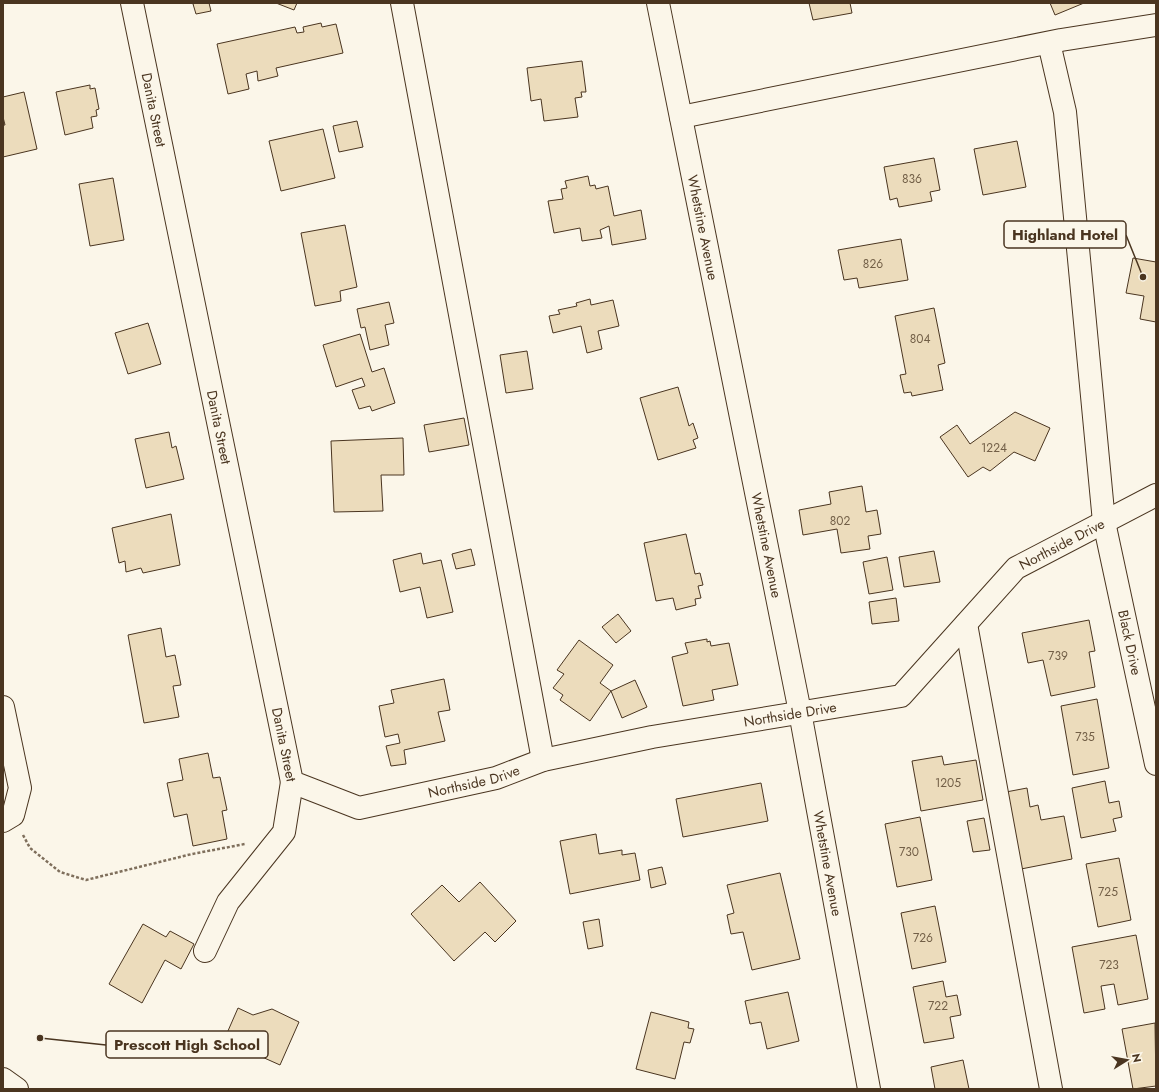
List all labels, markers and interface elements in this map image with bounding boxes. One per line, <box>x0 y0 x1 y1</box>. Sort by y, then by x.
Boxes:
street label: Danita Street <box>137 71 171 149</box>
house number: 836 <box>902 170 922 188</box>
street label: Whetstine Avenue <box>683 173 723 282</box>
callout: Highland Hotel <box>1004 221 1126 248</box>
text: Highland Hotel <box>1012 224 1118 246</box>
house number: 826 <box>863 255 883 273</box>
house number: 804 <box>910 330 930 348</box>
street label: Danita Street <box>202 388 237 467</box>
house number: 1224 <box>981 439 1007 457</box>
street label: Whetstine Avenue <box>746 491 787 600</box>
house number: 802 <box>830 512 850 530</box>
street label: Northside Drive <box>1015 514 1108 575</box>
street label: Black Drive <box>1113 608 1147 677</box>
house number: 739 <box>1048 647 1068 665</box>
street label: Northside Drive <box>742 697 838 732</box>
street label: Danita Street <box>267 706 302 784</box>
house number: 735 <box>1075 728 1095 746</box>
street label: Northside Drive <box>426 760 523 803</box>
house number: 1205 <box>935 774 961 792</box>
street label: Whetstine Avenue <box>808 809 847 918</box>
house number: 730 <box>899 843 919 861</box>
house number: 725 <box>1098 883 1118 901</box>
house number: 726 <box>913 929 933 947</box>
house number: 723 <box>1099 956 1119 974</box>
house number: 722 <box>928 997 948 1015</box>
callout: Prescott High School <box>106 1031 268 1058</box>
text: Prescott High School <box>114 1034 260 1056</box>
north arrow <box>1107 1040 1147 1080</box>
text: N <box>1128 1052 1146 1064</box>

